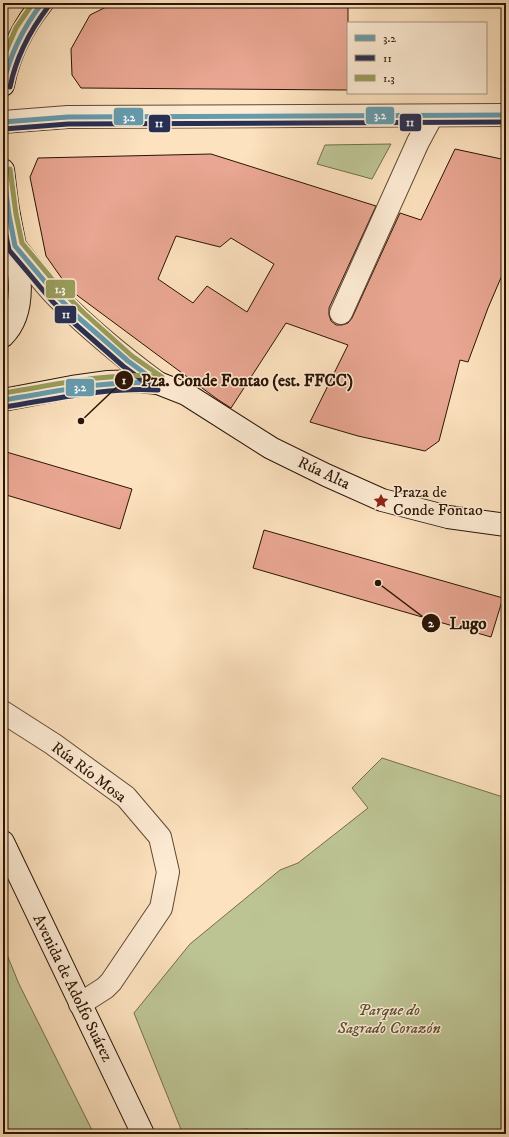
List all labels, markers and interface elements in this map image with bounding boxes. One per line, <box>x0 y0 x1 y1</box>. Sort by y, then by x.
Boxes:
legend <box>347 22 487 94</box>
text: 3.2 <box>383 31 396 46</box>
text: 11 <box>383 51 392 66</box>
text: 1.3 <box>383 71 395 86</box>
line badge: 3.2 <box>365 106 395 125</box>
line badge: 3.2 <box>113 107 144 126</box>
text: 3.2 <box>374 109 387 123</box>
text: 3.2 <box>123 111 136 125</box>
line badge: 11 <box>399 113 422 132</box>
line badge: 11 <box>148 114 171 133</box>
text: 11 <box>406 116 414 130</box>
text: 11 <box>155 117 163 131</box>
line badge: 1.3 <box>45 279 76 299</box>
text: 1.3 <box>55 283 65 297</box>
line badge: 11 <box>54 305 77 324</box>
text: 11 <box>62 308 70 322</box>
callout: Pza. Conde Fontao (est. FFCC) <box>114 365 361 394</box>
text: Pza. Conde Fontao (est. FFCC) <box>141 370 353 392</box>
text: 1 <box>122 373 127 388</box>
line badge: 3.2 <box>65 378 95 397</box>
text: 3.2 <box>74 381 87 395</box>
street label: Rúa Alta <box>295 452 354 494</box>
place label: Praza de Conde Fontao <box>393 482 483 520</box>
place icon: Praza de Conde Fontao <box>372 492 390 510</box>
callout: Lugo <box>421 608 494 637</box>
text: Lugo <box>449 613 487 635</box>
text: 2 <box>428 616 435 631</box>
street label: Rúa Río Mosa <box>47 737 131 807</box>
street label: Avenida de Adolfo Suárez <box>29 911 117 1065</box>
park label: Parque do Sagrado Corazón <box>336 1000 441 1038</box>

